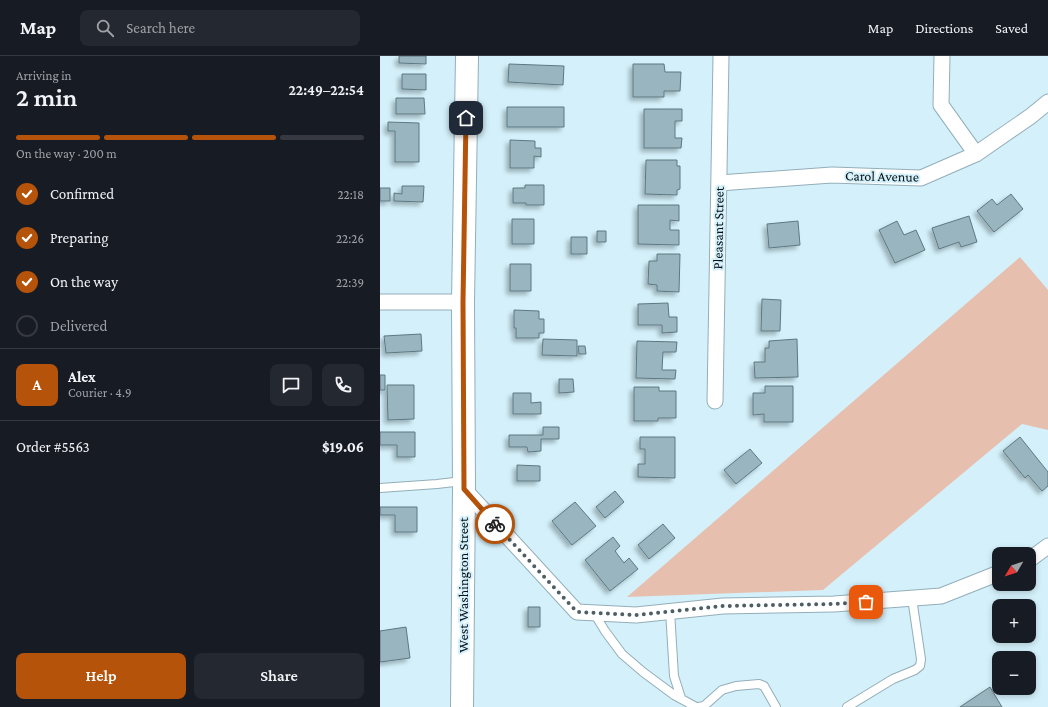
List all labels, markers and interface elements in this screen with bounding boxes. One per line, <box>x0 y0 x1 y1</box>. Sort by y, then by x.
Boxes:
search box <box>80 10 360 46</box>
text: Map <box>20 17 56 38</box>
icon: search <box>94 17 116 39</box>
text: Search here <box>126 20 195 36</box>
text: Map <box>868 20 893 36</box>
text: Directions <box>915 20 973 36</box>
text: Saved <box>995 20 1028 36</box>
text: Arriving in <box>16 68 72 83</box>
text: 22:49–22:54 <box>288 82 364 98</box>
text: 2 min <box>16 83 77 112</box>
pin <box>449 101 483 135</box>
icon: home <box>455 107 477 129</box>
text: On the way · 200 m <box>16 146 117 161</box>
street label: Carol Avenue <box>845 167 919 185</box>
icon: check <box>16 183 38 205</box>
text: Confirmed <box>50 186 114 202</box>
street label: Pleasant Street <box>709 186 727 270</box>
text: 22:18 <box>337 187 364 202</box>
icon: check <box>16 227 38 249</box>
text: Preparing <box>50 230 109 246</box>
text: 22:26 <box>336 231 364 246</box>
icon: check <box>16 271 38 293</box>
text: On the way <box>50 274 118 290</box>
text: 22:39 <box>336 275 364 290</box>
text: Delivered <box>50 318 107 334</box>
button: chat <box>270 364 312 406</box>
button: phone <box>322 364 364 406</box>
text: Alex <box>68 369 96 385</box>
text: A <box>33 377 41 393</box>
text: Courier · 4.9 <box>68 385 132 400</box>
text: Order #5563 <box>16 439 90 455</box>
text: $19.06 <box>322 439 364 455</box>
courier <box>475 504 515 544</box>
icon: bike <box>484 513 506 535</box>
street label: West Washington Street <box>455 517 471 653</box>
north arrow <box>992 547 1036 591</box>
map controls <box>992 547 1036 695</box>
pin <box>849 585 883 619</box>
icon: bag <box>855 591 877 613</box>
button: + <box>992 599 1036 643</box>
button: − <box>992 651 1036 695</box>
button: Help <box>16 653 186 699</box>
button: Share <box>194 653 364 699</box>

